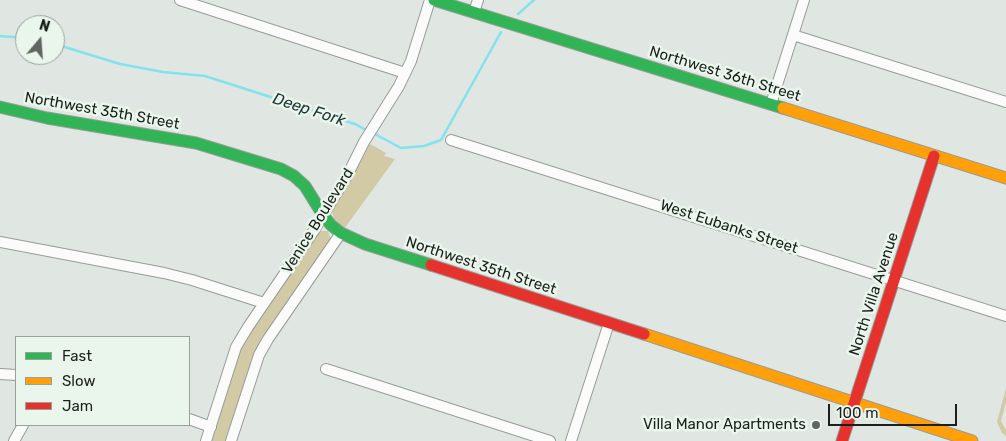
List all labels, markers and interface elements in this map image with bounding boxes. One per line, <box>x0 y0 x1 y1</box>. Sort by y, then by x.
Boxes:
north arrow <box>15 15 65 65</box>
text: N <box>37 17 52 36</box>
street label: Northwest 36th Street <box>647 42 803 106</box>
street label: Northwest 35th Street <box>23 89 181 133</box>
water label: Deep Fork <box>270 89 348 131</box>
street label: Venice Boulevard <box>278 165 358 277</box>
street label: West Eubanks Street <box>658 196 800 258</box>
street label: North Villa Avenue <box>846 230 902 358</box>
street label: Northwest 35th Street <box>404 233 558 299</box>
legend <box>15 336 190 426</box>
text: Fast <box>62 347 92 365</box>
text: Slow <box>62 372 95 390</box>
scale bar <box>831 394 960 426</box>
text: Jam <box>62 397 93 415</box>
text: 100 m <box>836 404 878 422</box>
place label: Villa Manor Apartments <box>643 416 806 434</box>
marker: Villa Manor Apartments <box>810 419 822 431</box>

